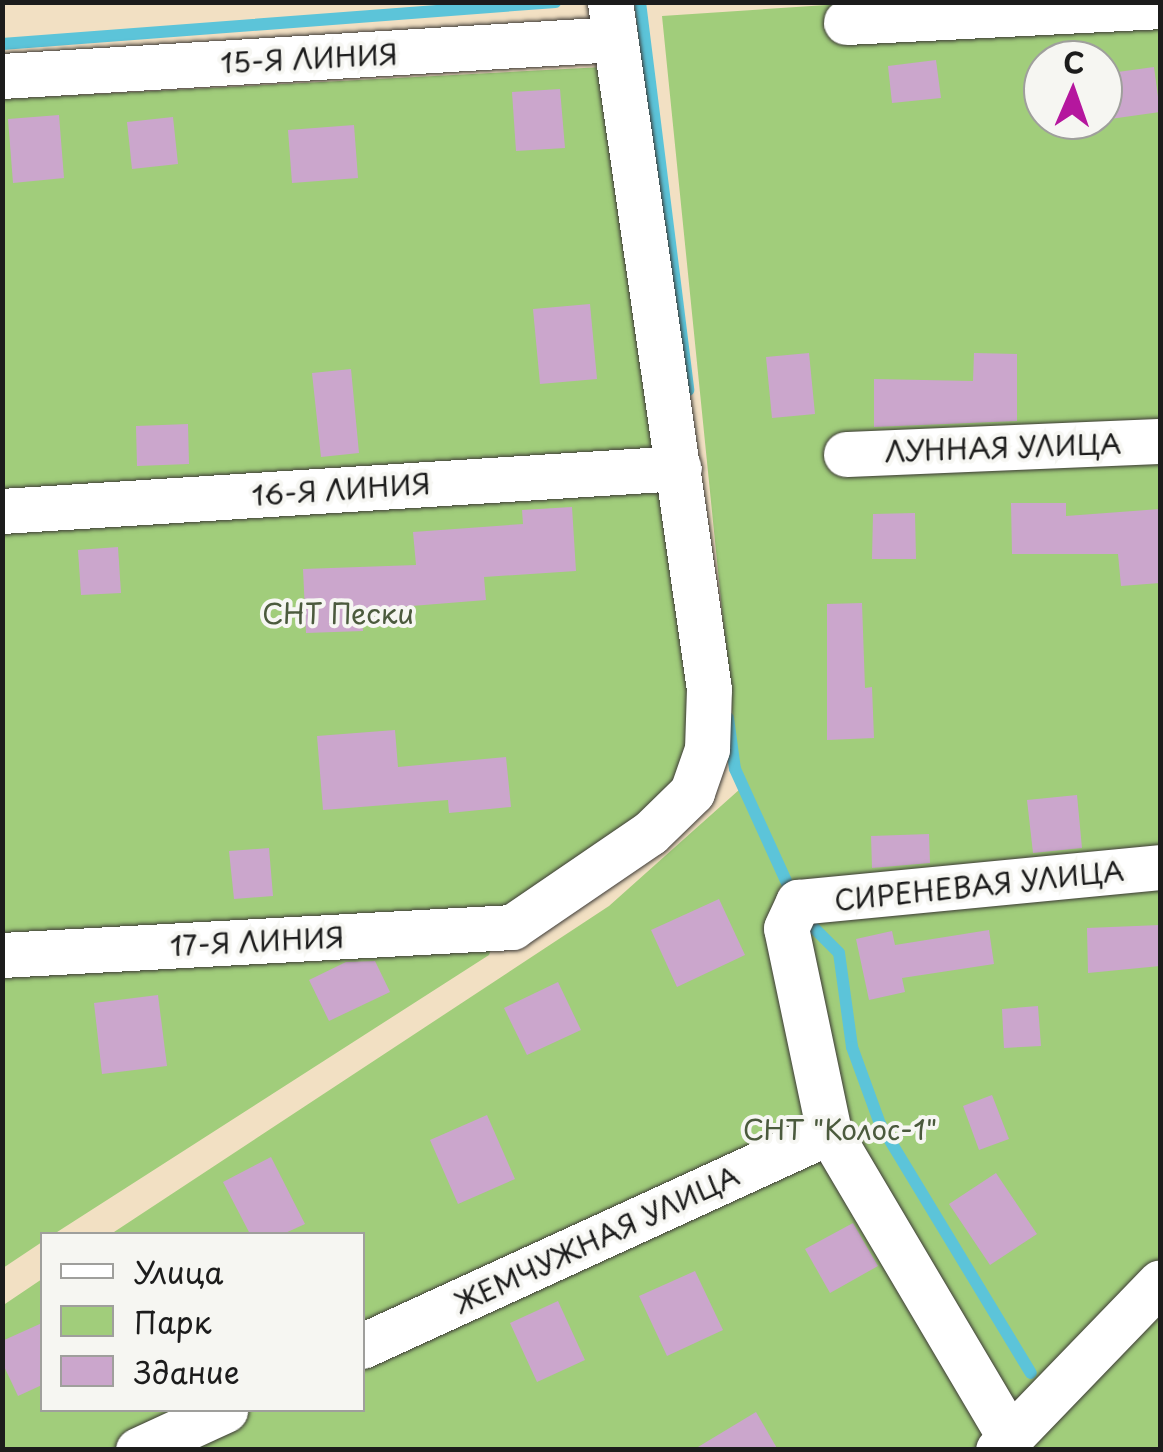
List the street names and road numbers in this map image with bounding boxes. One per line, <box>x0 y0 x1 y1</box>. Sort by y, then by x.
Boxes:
street label: 15-Я ЛИНИЯ <box>219 37 399 79</box>
street label: ЛУННАЯ УЛИЦА <box>884 426 1122 468</box>
street label: 16-Я ЛИНИЯ <box>250 466 432 512</box>
street label: СИРЕНЕВАЯ УЛИЦА <box>833 853 1125 917</box>
street label: 17-Я ЛИНИЯ <box>169 920 345 962</box>
street label: ЖЕМЧУЖНАЯ УЛИЦА <box>448 1158 744 1320</box>

